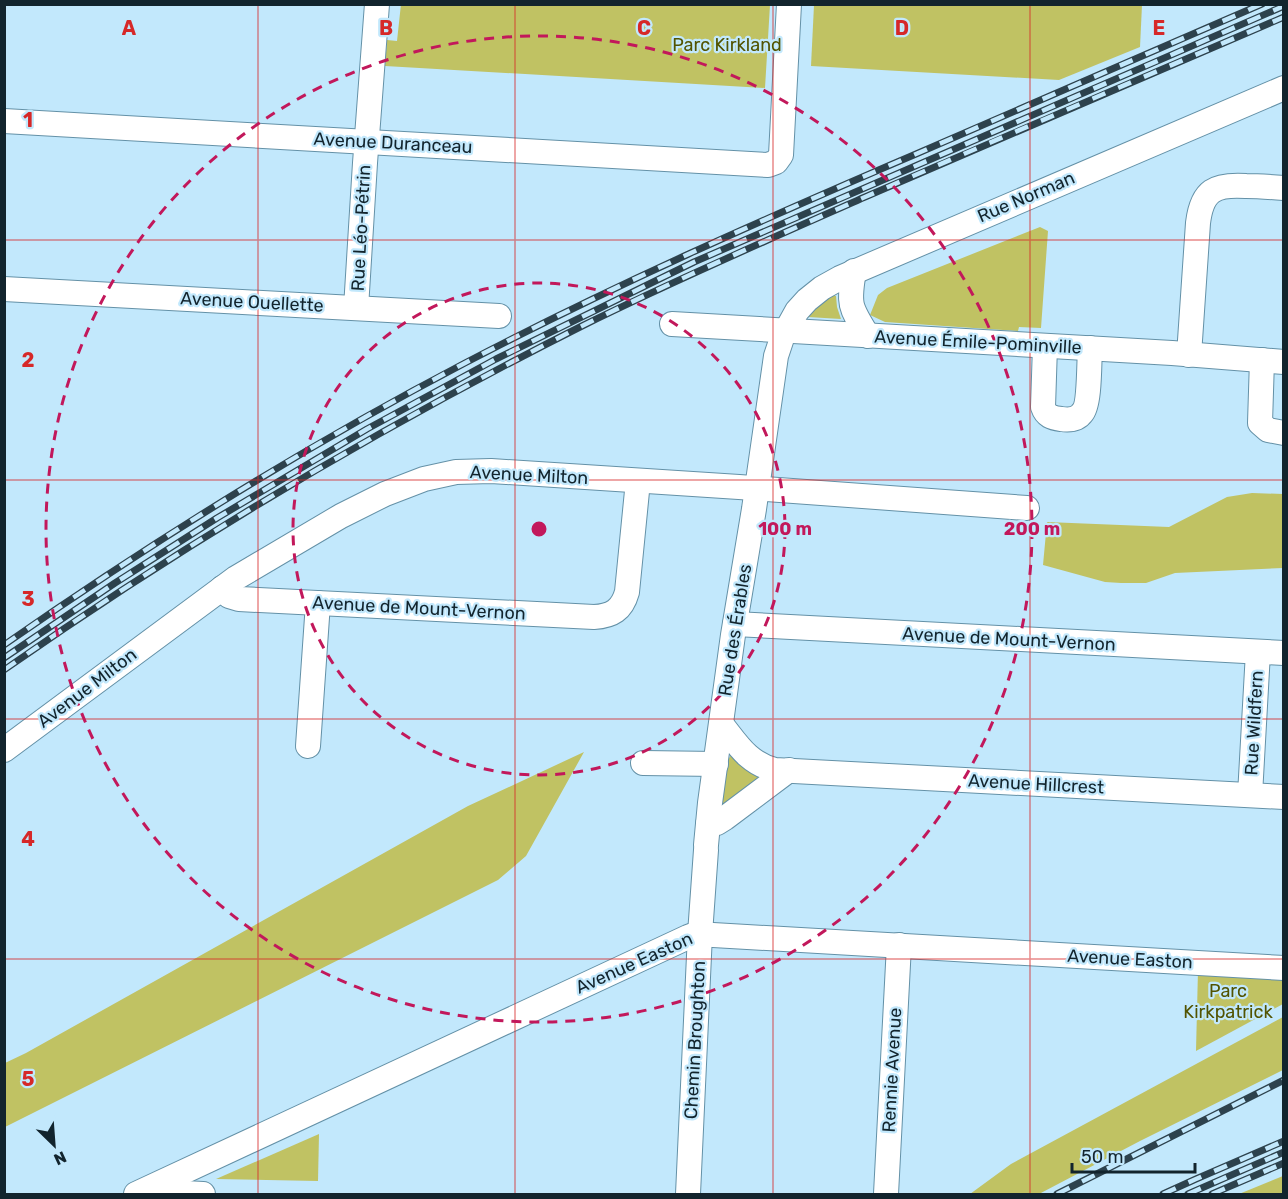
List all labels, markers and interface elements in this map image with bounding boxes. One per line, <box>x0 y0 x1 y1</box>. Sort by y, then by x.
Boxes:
text: A <box>122 16 137 40</box>
text: B <box>379 16 393 40</box>
text: C <box>637 16 651 40</box>
text: D <box>895 16 909 40</box>
text: E <box>1153 16 1165 40</box>
park label: Parc Kirkland <box>672 34 782 56</box>
text: 1 <box>23 108 33 132</box>
street label: Avenue Duranceau <box>313 128 473 158</box>
street label: Rue Léo-Pétrin <box>347 164 375 292</box>
street label: Rue Norman <box>974 167 1078 227</box>
street label: Avenue Ouellette <box>180 287 324 317</box>
street label: Avenue Émile-Pominville <box>874 326 1082 358</box>
text: 2 <box>22 348 35 372</box>
street label: Avenue Milton <box>469 461 589 489</box>
text: 100 m <box>758 518 812 540</box>
text: 200 m <box>1004 518 1060 540</box>
centre of rings <box>529 519 549 539</box>
street label: Rue des Érables <box>714 562 756 698</box>
text: 3 <box>21 587 35 611</box>
street label: Avenue de Mount-Vernon <box>312 591 526 625</box>
street label: Avenue de Mount-Vernon <box>902 622 1116 656</box>
street label: Avenue Milton <box>33 643 141 733</box>
street label: Rue Wildfern <box>1240 670 1268 776</box>
street label: Avenue Hillcrest <box>967 769 1105 799</box>
text: 4 <box>21 827 35 851</box>
street label: Avenue Easton <box>572 927 696 999</box>
street label: Avenue Easton <box>1067 945 1193 973</box>
street label: Chemin Broughton <box>680 960 710 1120</box>
park label: Parc Kirkpatrick <box>1183 980 1273 1023</box>
street label: Rennie Avenue <box>878 1007 906 1133</box>
text: 5 <box>22 1067 35 1091</box>
north arrow <box>24 1115 84 1175</box>
scale bar <box>1072 1136 1195 1174</box>
text: 50 m <box>1081 1146 1124 1168</box>
text: N <box>51 1147 69 1169</box>

